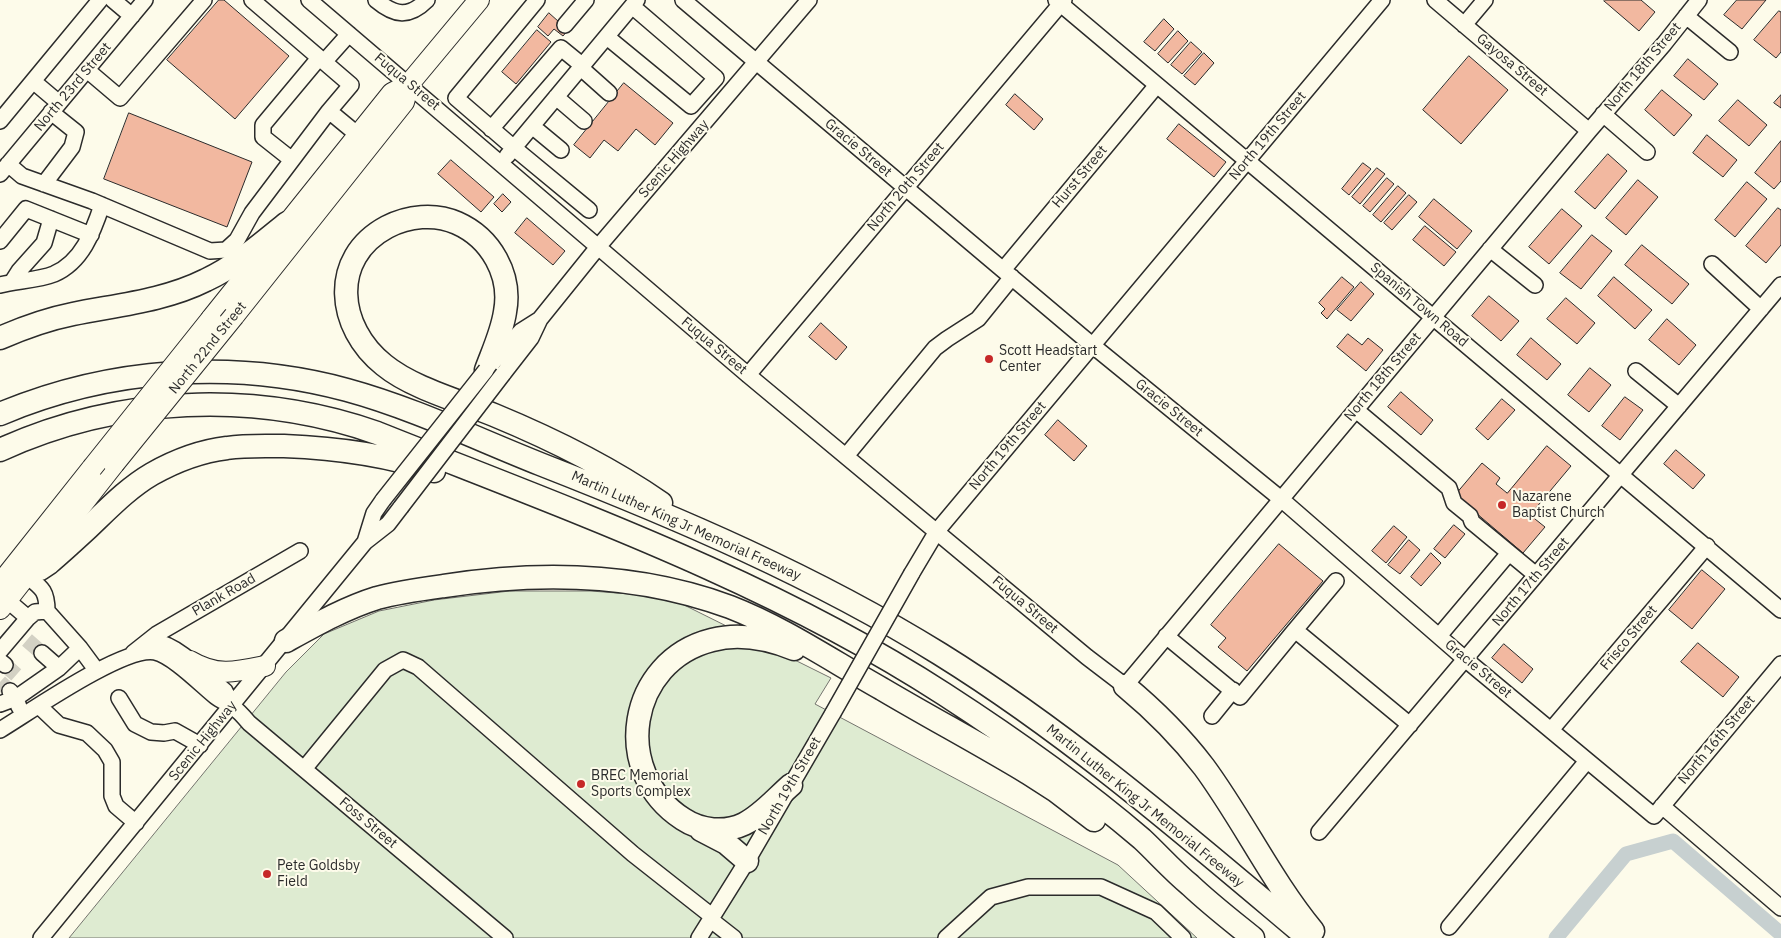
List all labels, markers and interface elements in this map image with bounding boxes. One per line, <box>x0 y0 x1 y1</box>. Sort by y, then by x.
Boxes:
street label: North 18th Street <box>1601 19 1685 115</box>
street label: Gayosa Street <box>1473 30 1551 100</box>
street label: North 23rd Street <box>31 39 115 135</box>
street label: Fuqua Street <box>371 50 443 114</box>
street label: North 19th Street <box>1226 88 1310 184</box>
street label: Gracie Street <box>821 115 895 181</box>
street label: Scenic Highway <box>635 116 713 202</box>
street label: North 20th Street <box>864 139 948 235</box>
street label: Hurst Street <box>1049 142 1111 212</box>
street label: Spanish Town Road <box>1367 259 1471 351</box>
street label: North 22nd Street <box>166 299 250 397</box>
street label: Fuqua Street <box>678 314 750 378</box>
street label: North 18th Street <box>1341 329 1425 425</box>
place label: Scott Headstart Center <box>999 343 1097 376</box>
marker: Scott Headstart Center <box>983 353 995 365</box>
street label: Gracie Street <box>1132 376 1206 440</box>
street label: North 19th Street <box>966 398 1050 494</box>
street label: Martin Luther King Jr Memorial Freeway <box>569 468 803 584</box>
place label: Nazarene Baptist Church <box>1512 489 1605 522</box>
marker: Nazarene Baptist Church <box>1496 499 1508 511</box>
street label: North 17th Street <box>1489 534 1573 630</box>
street label: Plank Road <box>189 570 259 620</box>
street label: Fuqua Street <box>989 573 1061 637</box>
street label: Frisco Street <box>1597 602 1661 674</box>
street label: Gracie Street <box>1441 636 1515 702</box>
street label: North 16th Street <box>1675 692 1759 788</box>
street label: Scenic Highway <box>166 698 240 784</box>
street label: Martin Luther King Jr Memorial Freeway <box>1043 721 1247 891</box>
street label: North 19th Street <box>755 734 825 838</box>
place label: BREC Memorial Sports Complex <box>591 768 691 800</box>
marker: BREC Memorial Sports Complex <box>575 778 587 790</box>
street label: Foss Street <box>336 794 400 852</box>
place label: Pete Goldsby Field <box>277 858 360 890</box>
marker: Pete Goldsby Field <box>261 868 273 880</box>

